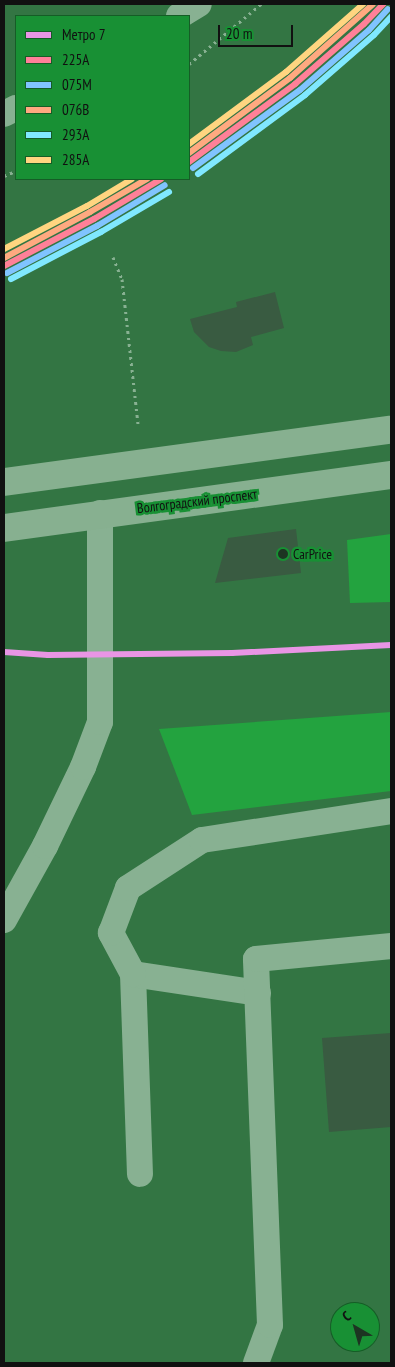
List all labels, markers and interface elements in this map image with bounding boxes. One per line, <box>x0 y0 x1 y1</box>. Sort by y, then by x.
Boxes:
legend <box>15 15 190 180</box>
scale bar <box>220 15 295 47</box>
text: 20 m <box>226 24 252 43</box>
text: Метро 7 <box>62 25 106 44</box>
text: 225А <box>62 50 89 69</box>
text: 075М <box>62 75 92 94</box>
text: 076В <box>62 100 89 119</box>
text: 293А <box>62 125 89 144</box>
text: 285А <box>62 150 89 169</box>
street label: Волгоградский проспект <box>136 485 258 517</box>
place label: CarPrice <box>293 546 332 562</box>
marker: CarPrice <box>277 548 289 560</box>
north arrow <box>330 1302 380 1352</box>
text: С <box>338 1307 354 1325</box>

